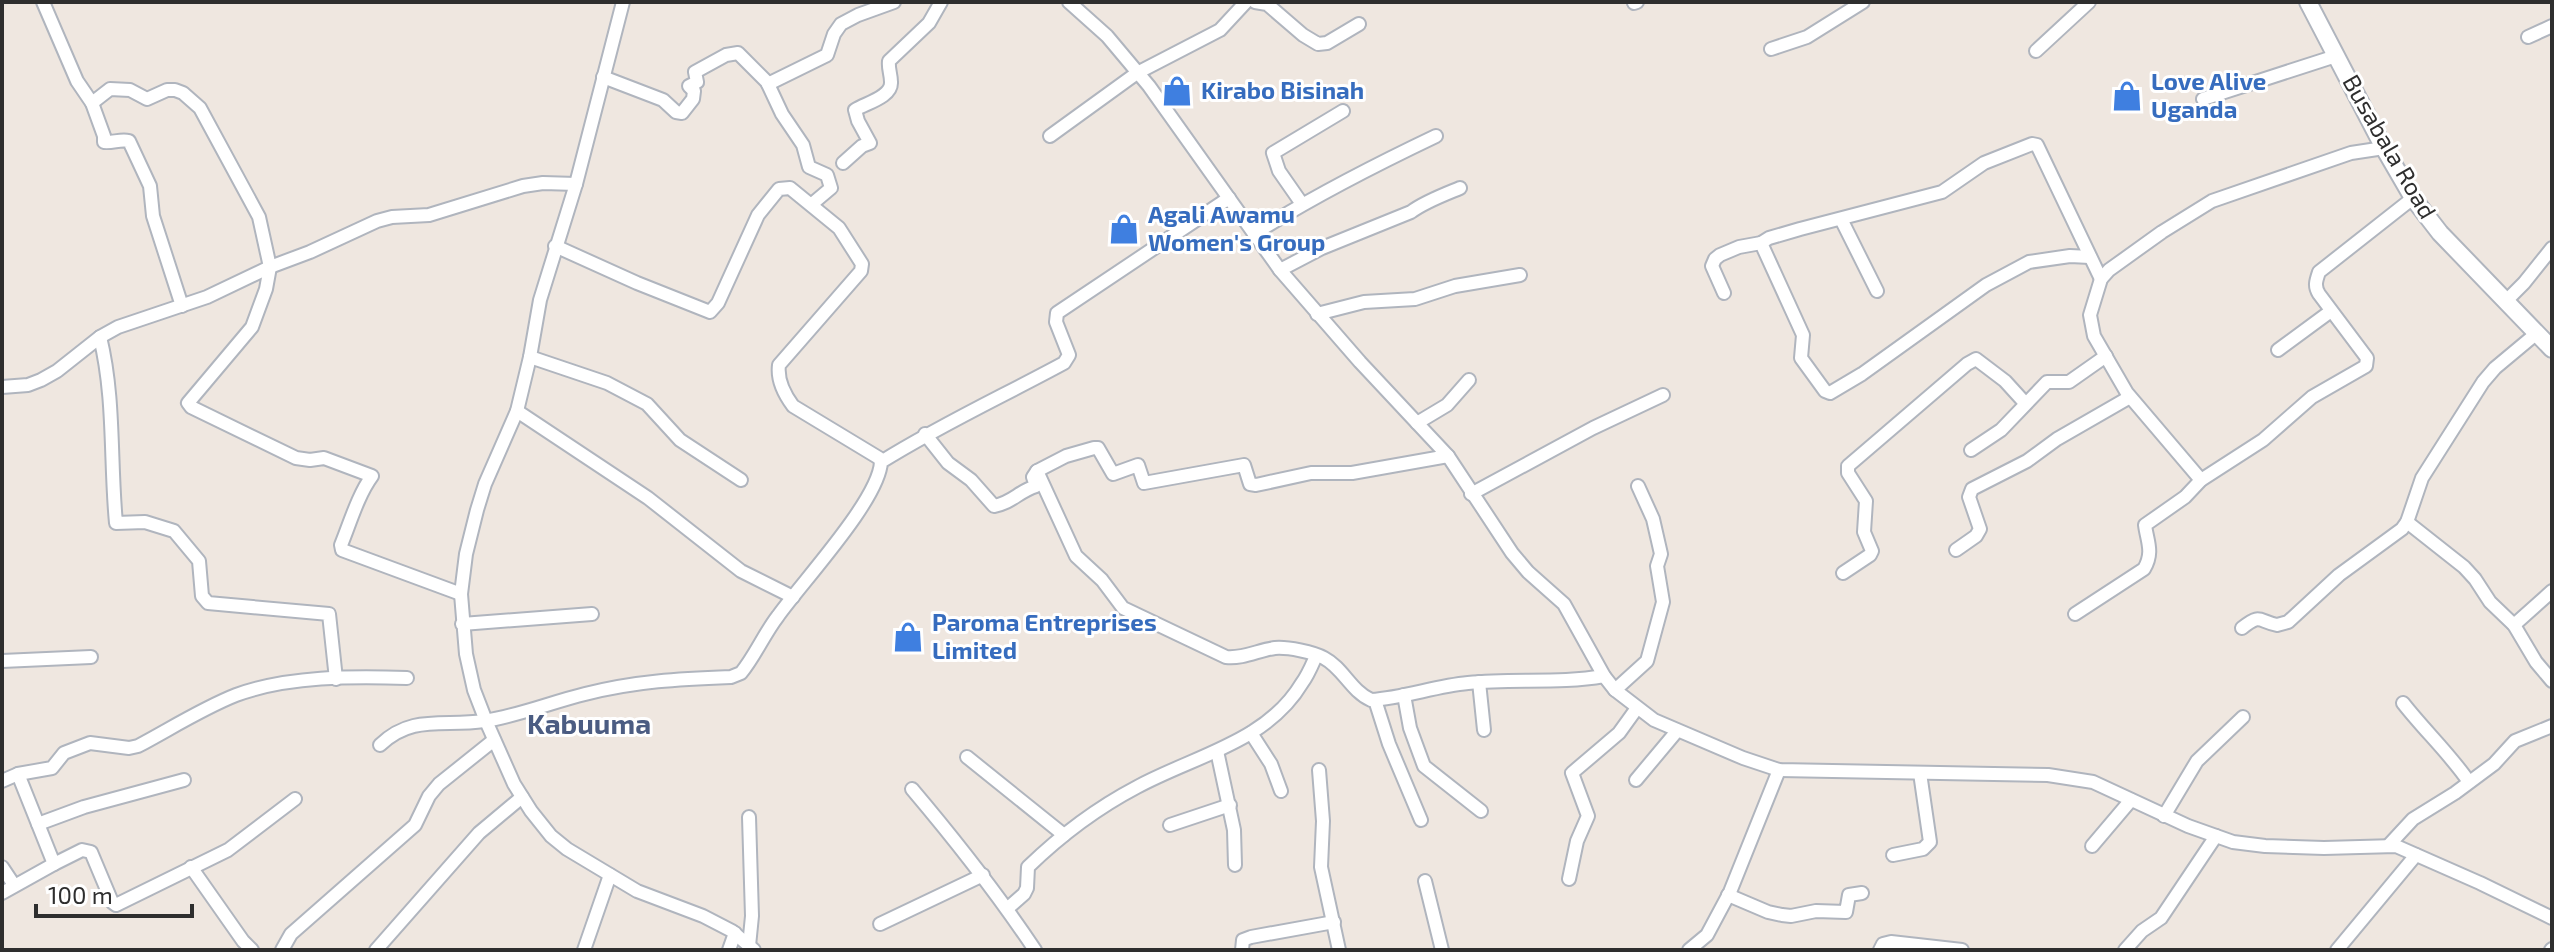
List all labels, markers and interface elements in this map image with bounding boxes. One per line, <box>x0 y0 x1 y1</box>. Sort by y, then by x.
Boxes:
place label: Love Alive Uganda <box>2151 66 2266 123</box>
street label: Busabala Road <box>2337 69 2443 224</box>
shop icon: Kirabo Bisinah <box>1160 74 1194 108</box>
place label: Kirabo Bisinah <box>1201 75 1364 104</box>
shop icon: Love Alive Uganda <box>2110 79 2144 113</box>
place label: Agali Awamu Women's Group <box>1148 199 1325 256</box>
shop icon: Agali Awamu Women's Group <box>1107 212 1141 246</box>
place label: Paroma Entreprises Limited <box>932 607 1157 664</box>
shop icon: Paroma Entreprises Limited <box>891 620 925 654</box>
district label: Kabuuma <box>527 706 651 740</box>
scale bar <box>36 868 192 918</box>
text: 100 m <box>48 880 113 909</box>

